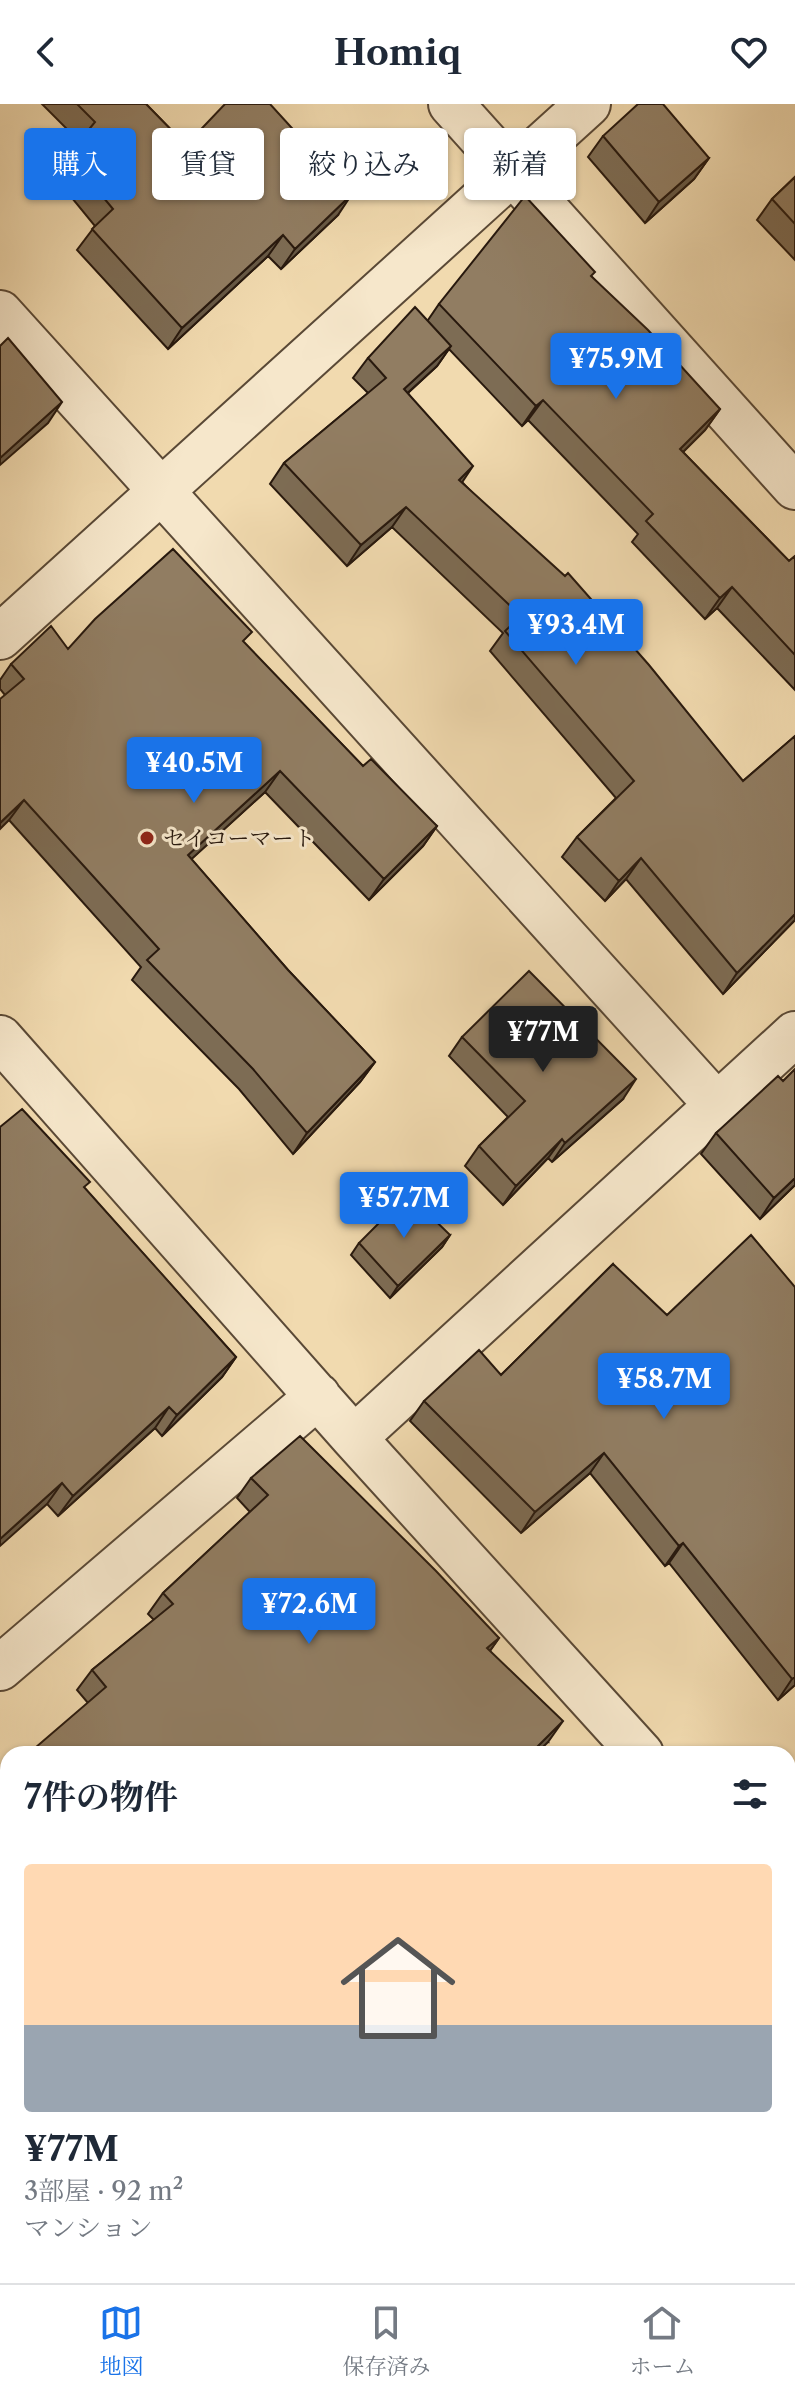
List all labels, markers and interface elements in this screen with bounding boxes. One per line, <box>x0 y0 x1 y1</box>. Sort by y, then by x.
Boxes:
icon: back <box>24 30 68 74</box>
text: Homiq <box>334 30 461 74</box>
icon: heart <box>727 30 771 74</box>
chip: 購入 <box>24 128 136 200</box>
chip: 賃貸 <box>152 128 264 200</box>
chip: 絞り込み <box>280 128 448 200</box>
chip: 新着 <box>464 128 576 200</box>
pin: ¥75.9M <box>551 333 681 401</box>
text: ¥75.9M <box>568 343 664 375</box>
pin: ¥93.4M <box>511 599 641 667</box>
text: ¥93.4M <box>527 609 625 641</box>
pin: ¥40.5M <box>129 737 259 805</box>
text: ¥40.5M <box>145 747 243 779</box>
place label: セイコーマート <box>163 825 315 852</box>
marker: セイコーマート <box>138 829 156 847</box>
pin: ¥77M <box>496 1006 590 1074</box>
text: ¥77M <box>507 1016 579 1048</box>
pin: ¥57.7M <box>339 1172 469 1240</box>
text: ¥57.7M <box>358 1182 450 1214</box>
pin: ¥58.7M <box>599 1353 729 1421</box>
text: ¥58.7M <box>616 1363 712 1395</box>
pin: ¥72.6M <box>244 1578 374 1646</box>
text: ¥72.6M <box>260 1588 358 1620</box>
icon: filters <box>728 1772 772 1816</box>
text: 7件の物件 <box>24 1776 178 1818</box>
icon: home <box>326 1916 470 2060</box>
text: ¥77M <box>24 2128 119 2170</box>
text: 3部屋 · 92 m² <box>24 2175 183 2207</box>
text: マンション <box>24 2212 153 2244</box>
tab: 地図 <box>99 2301 144 2380</box>
tab: 保存済み <box>342 2301 431 2380</box>
tab: ホーム <box>629 2301 696 2380</box>

